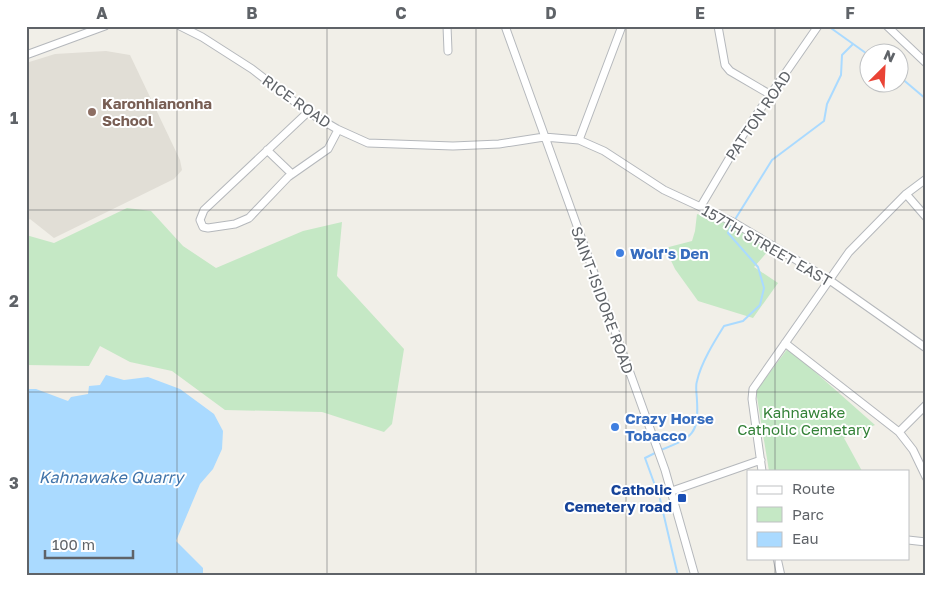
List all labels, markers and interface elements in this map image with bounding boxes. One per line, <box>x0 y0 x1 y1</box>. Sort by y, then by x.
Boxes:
text: A <box>96 3 108 23</box>
text: B <box>246 3 258 23</box>
text: C <box>395 3 407 23</box>
text: D <box>545 3 557 23</box>
text: E <box>695 3 705 23</box>
text: F <box>845 3 855 23</box>
north arrow <box>860 42 910 92</box>
text: N <box>881 46 898 66</box>
street label: PATTON ROAD <box>721 67 795 163</box>
street label: RICE ROAD <box>259 71 335 131</box>
place label: Karonhianonha School <box>102 94 212 129</box>
marker: Karonhianonha School <box>86 106 98 118</box>
text: 1 <box>10 108 18 128</box>
street label: 157TH STREET EAST <box>699 201 835 289</box>
street label: SAINT-ISIDORE ROAD <box>568 224 638 376</box>
place label: Wolf's Den <box>630 244 709 262</box>
marker: Wolf's Den <box>614 247 626 259</box>
text: 2 <box>9 291 19 311</box>
park label: Kahnawake Catholic Cemetary <box>737 403 871 438</box>
place label: Crazy Horse Tobacco <box>625 409 714 444</box>
marker: Crazy Horse Tobacco <box>609 421 621 433</box>
water label: Kahnawake Quarry <box>39 467 185 487</box>
legend <box>747 470 910 560</box>
text: 3 <box>9 473 19 493</box>
text: Route <box>792 479 835 497</box>
place label: Catholic Cemetery road <box>564 480 672 515</box>
marker: Catholic Cemetery road <box>676 492 688 504</box>
text: Parc <box>792 505 824 523</box>
scale bar <box>45 527 132 559</box>
text: Eau <box>792 529 819 547</box>
text: 100 m <box>52 535 95 553</box>

